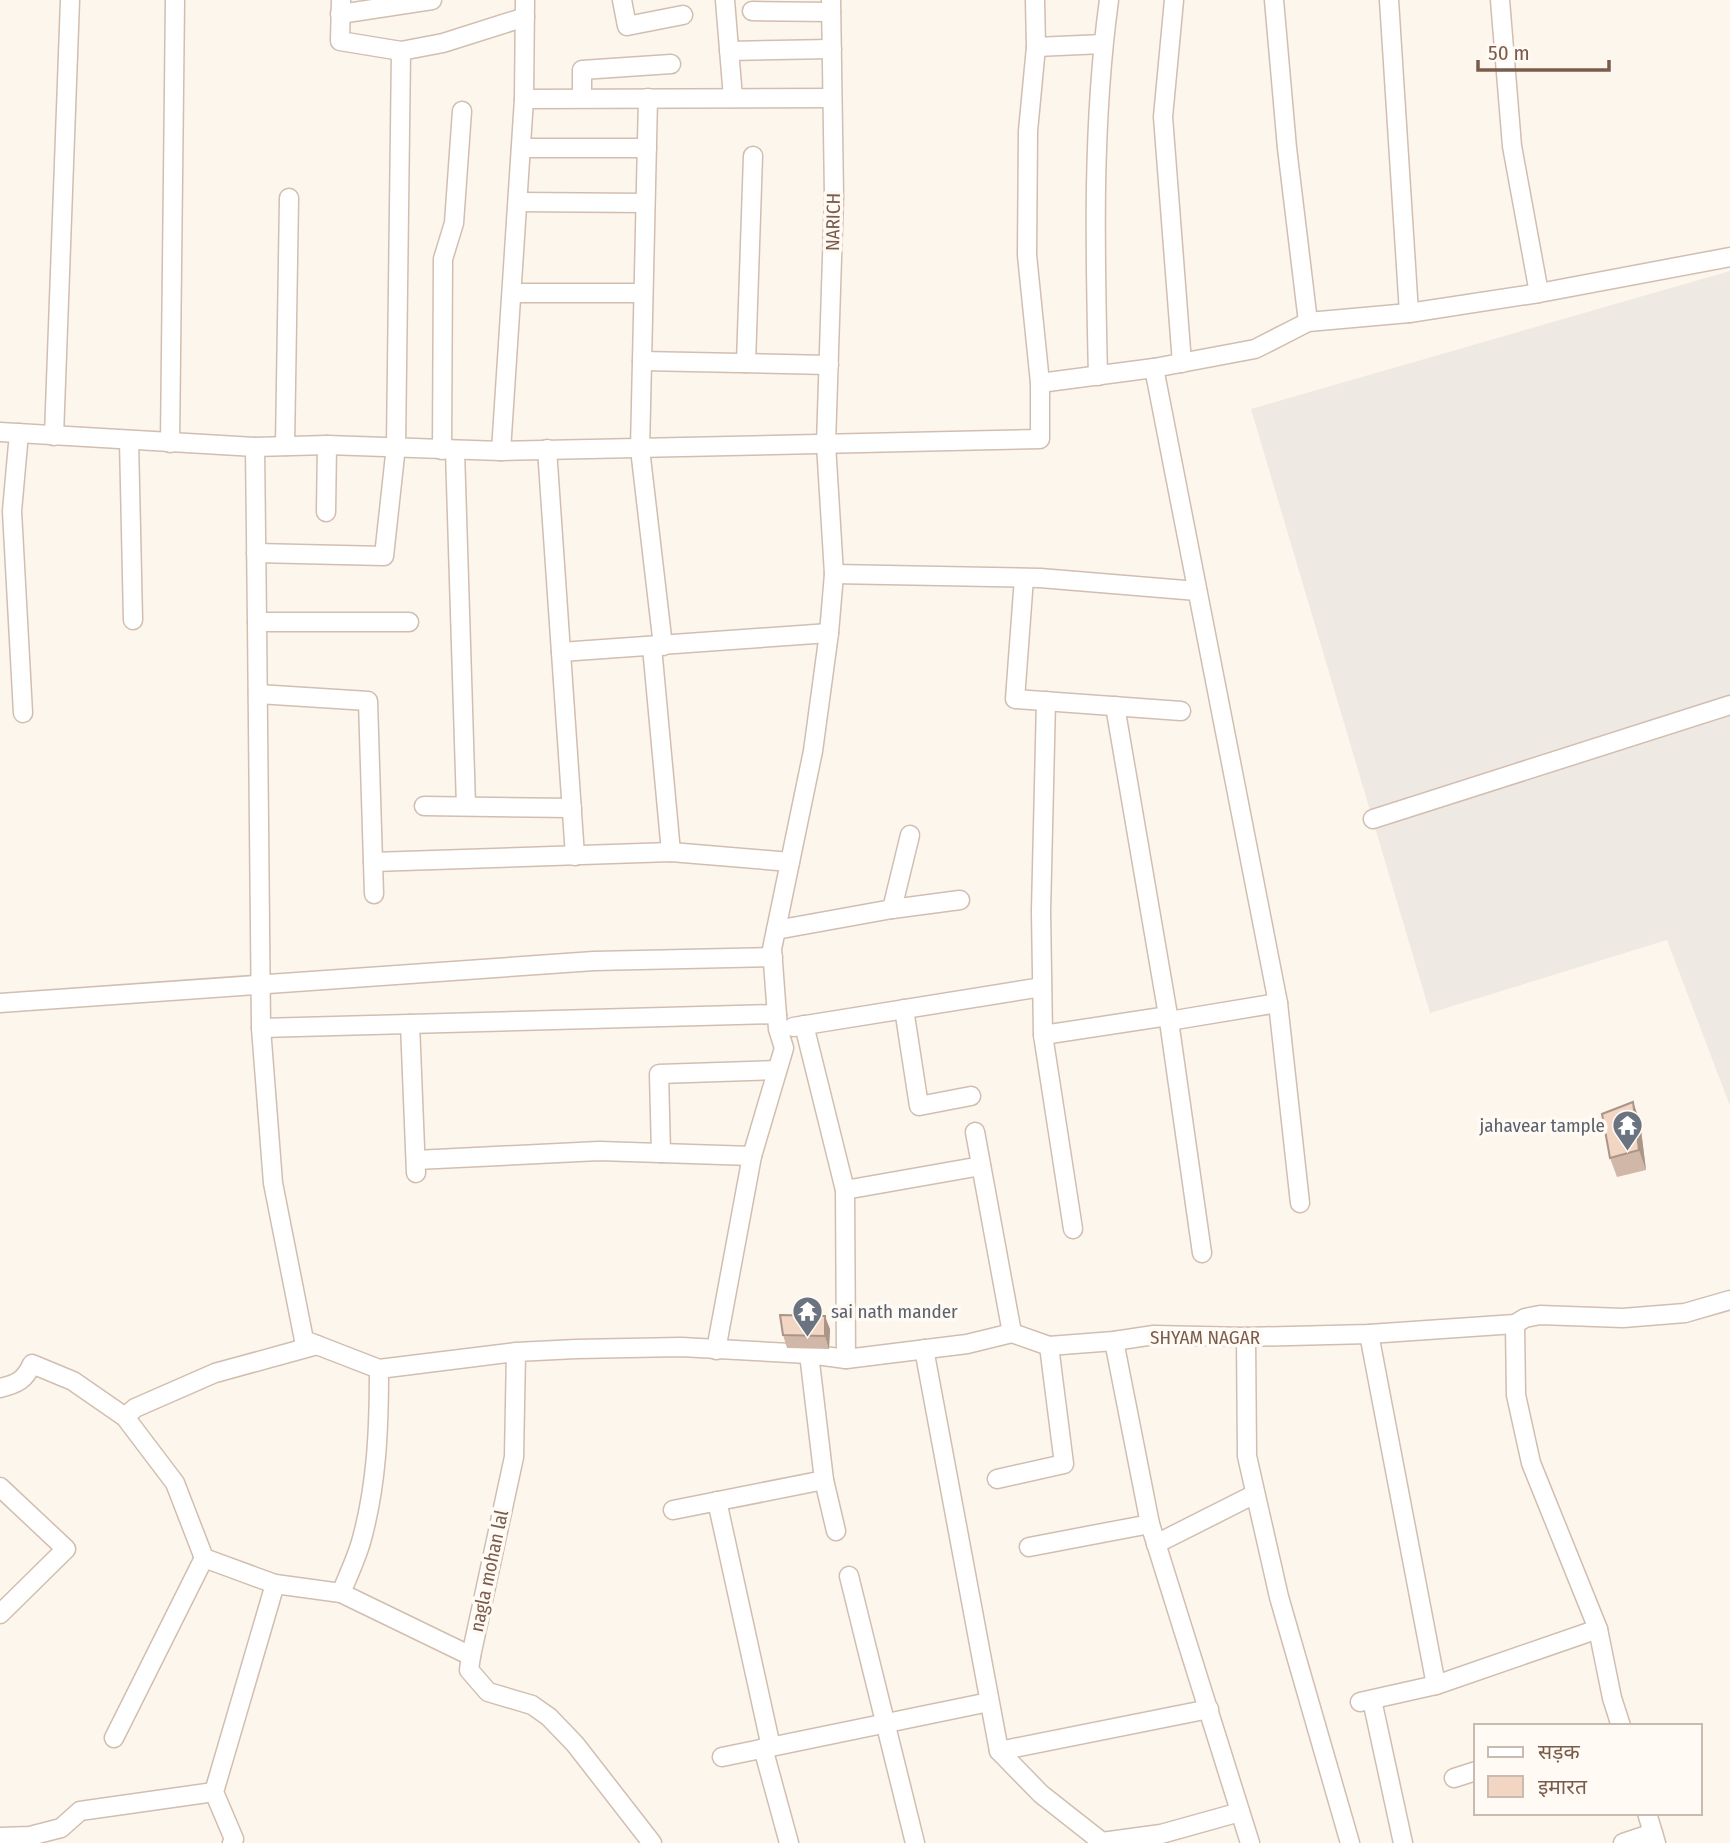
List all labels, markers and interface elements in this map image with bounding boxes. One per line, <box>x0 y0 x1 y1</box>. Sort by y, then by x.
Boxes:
scale bar <box>1478 28 1609 72</box>
text: 50 m <box>1488 40 1530 66</box>
street label: NARICH <box>821 193 845 251</box>
temple icon: jahavear tample <box>1611 1108 1645 1152</box>
place label: jahavear tample <box>1478 1114 1605 1137</box>
temple icon: sai nath mander <box>791 1294 825 1338</box>
place label: sai nath mander <box>831 1300 958 1323</box>
street label: SHYAM NAGAR <box>1150 1326 1260 1349</box>
street label: nagla mohan lal <box>465 1508 513 1634</box>
legend <box>1474 1724 1702 1815</box>
text: सड़क <box>1538 1739 1580 1765</box>
text: इमारत <box>1538 1774 1588 1800</box>

